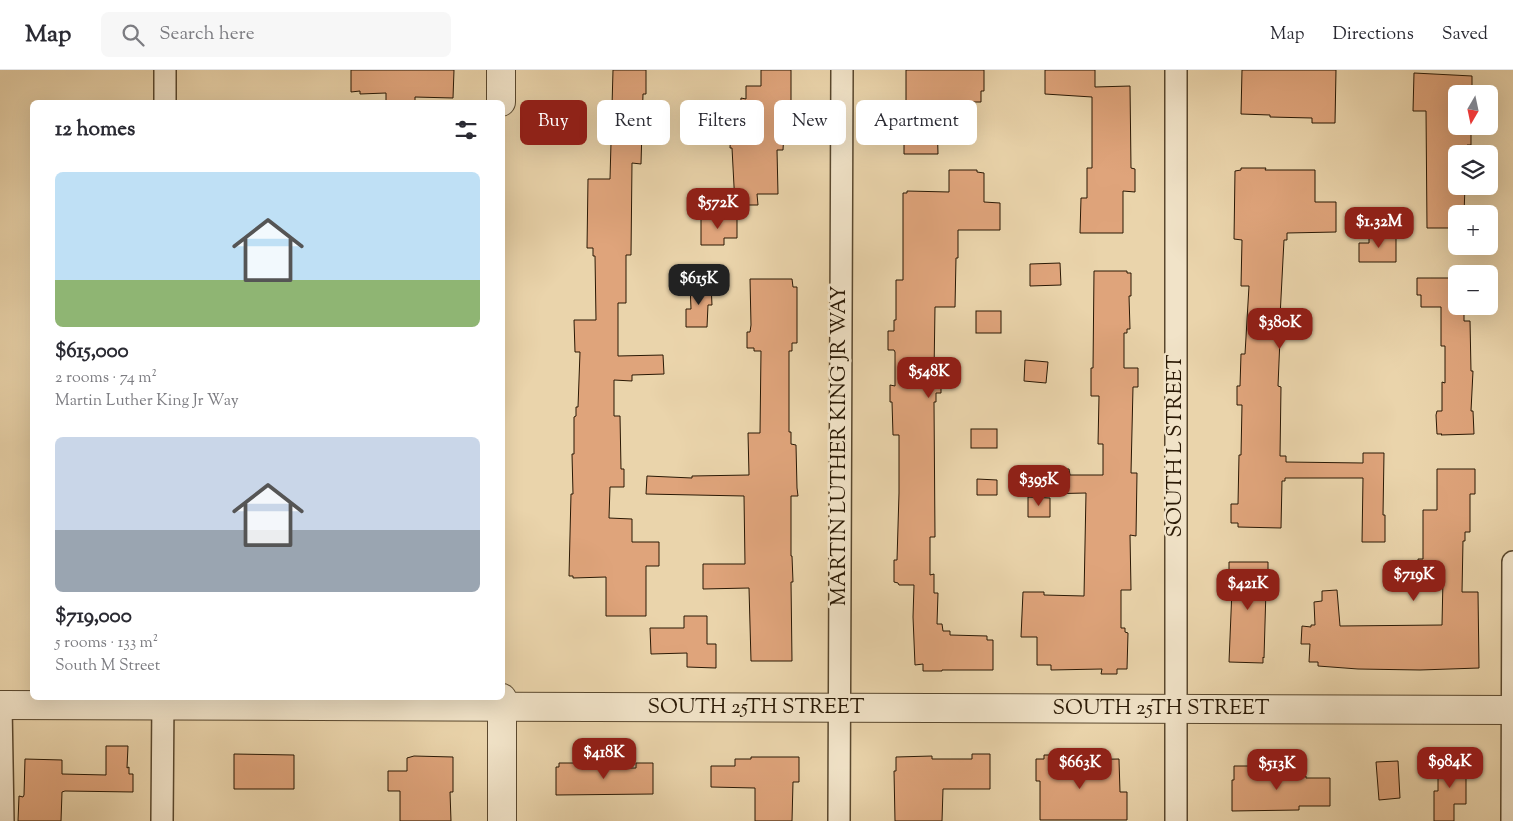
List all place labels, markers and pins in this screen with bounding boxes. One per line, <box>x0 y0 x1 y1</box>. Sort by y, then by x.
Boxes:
pin: $572K <box>683 188 753 230</box>
pin: $1.32M <box>1338 206 1420 249</box>
pin: $615K <box>664 264 734 306</box>
pin: $380K <box>1245 308 1315 350</box>
pin: $548K <box>894 356 964 399</box>
pin: $395K <box>1004 464 1074 507</box>
pin: $719K <box>1379 560 1449 602</box>
pin: $421K <box>1213 568 1283 611</box>
pin: $418K <box>569 738 639 780</box>
pin: $984K <box>1415 746 1485 789</box>
pin: $663K <box>1045 748 1115 790</box>
pin: $513K <box>1242 748 1312 791</box>

